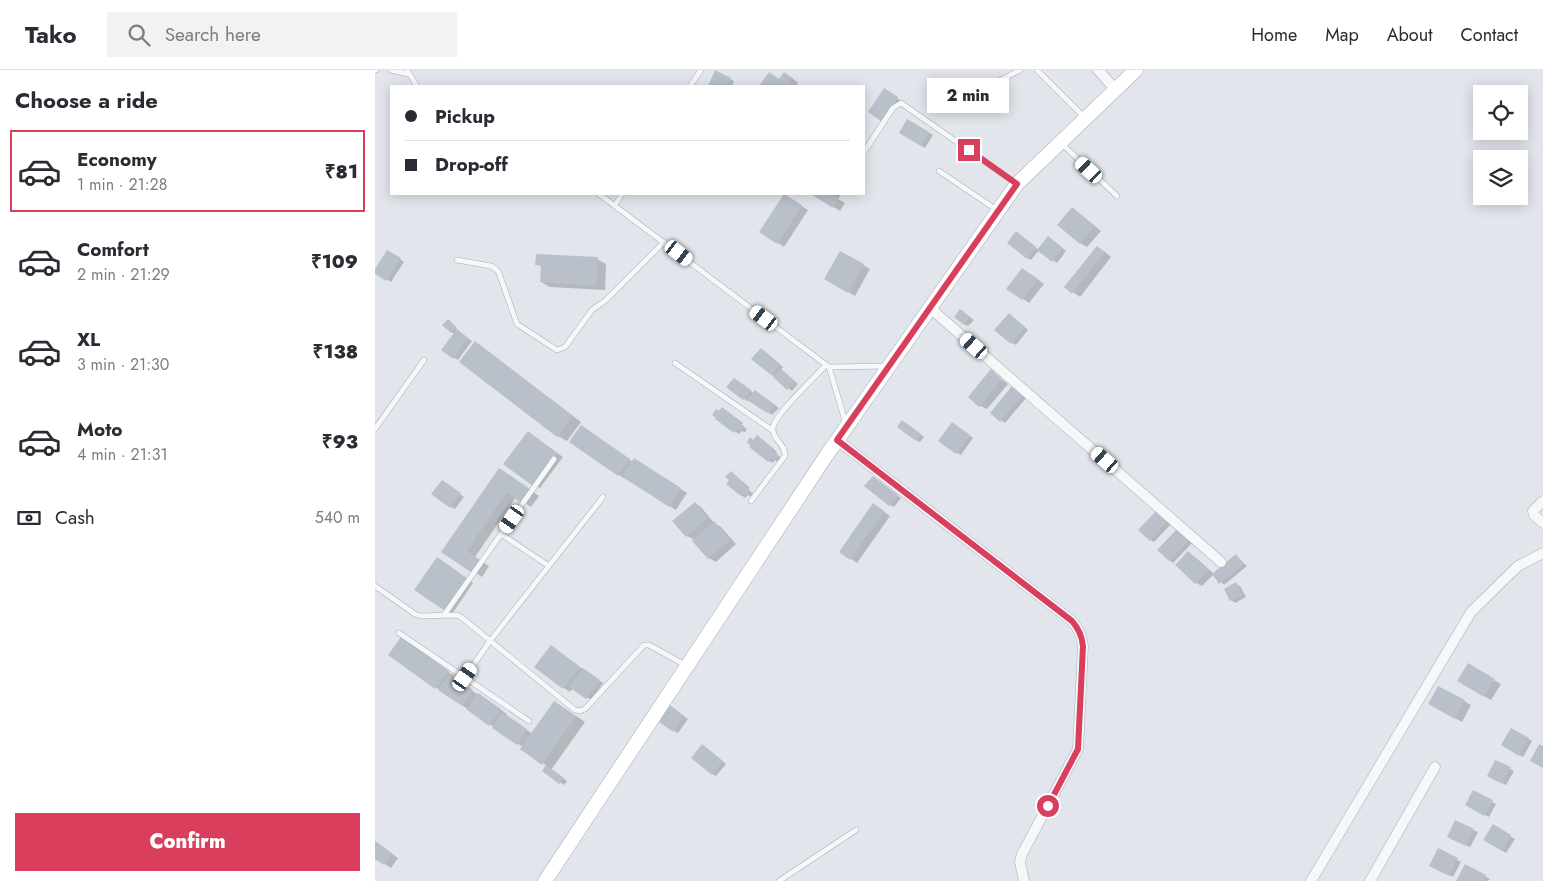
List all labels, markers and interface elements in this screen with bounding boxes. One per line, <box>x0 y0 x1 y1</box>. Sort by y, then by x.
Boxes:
search box <box>107 12 457 57</box>
text: Tako <box>25 17 77 52</box>
icon: search <box>125 21 153 49</box>
text: Search here <box>165 21 261 48</box>
text: Home <box>1251 22 1297 48</box>
text: Map <box>1325 22 1359 48</box>
text: About <box>1387 22 1432 48</box>
text: Contact <box>1460 22 1518 48</box>
callout: 2 min <box>928 78 1010 112</box>
text: Choose a ride <box>15 84 158 116</box>
text: 2 min <box>947 84 989 107</box>
map controls <box>1473 85 1528 205</box>
button: locate <box>1473 85 1528 140</box>
text: Pickup <box>435 103 495 130</box>
route end <box>958 139 980 161</box>
text: Economy <box>77 146 157 173</box>
icon: car <box>17 149 62 194</box>
button: layers <box>1473 150 1528 205</box>
text: Drop-off <box>435 151 508 178</box>
car <box>1072 154 1105 186</box>
text: ₹81 <box>325 158 358 185</box>
text: 1 min · 21:28 <box>77 173 167 196</box>
text: Comfort <box>77 236 149 263</box>
car <box>662 238 695 268</box>
icon: car <box>17 239 62 284</box>
text: ₹109 <box>311 248 358 275</box>
text: 2 min · 21:29 <box>77 263 170 286</box>
car <box>747 303 780 333</box>
text: XL <box>77 326 100 353</box>
icon: car <box>17 329 62 374</box>
car <box>957 330 990 362</box>
text: ₹138 <box>313 338 358 365</box>
text: 3 min · 21:30 <box>77 353 169 376</box>
text: Moto <box>77 416 122 443</box>
icon: car <box>17 419 62 464</box>
text: ₹93 <box>322 428 358 455</box>
text: 4 min · 21:31 <box>77 443 168 466</box>
car <box>1088 444 1121 476</box>
car <box>497 502 526 536</box>
icon: cash <box>15 504 43 532</box>
text: Cash <box>55 504 95 531</box>
text: 540 m <box>315 506 360 529</box>
car <box>450 660 479 694</box>
route start <box>1037 795 1059 817</box>
button: Confirm <box>15 813 360 871</box>

